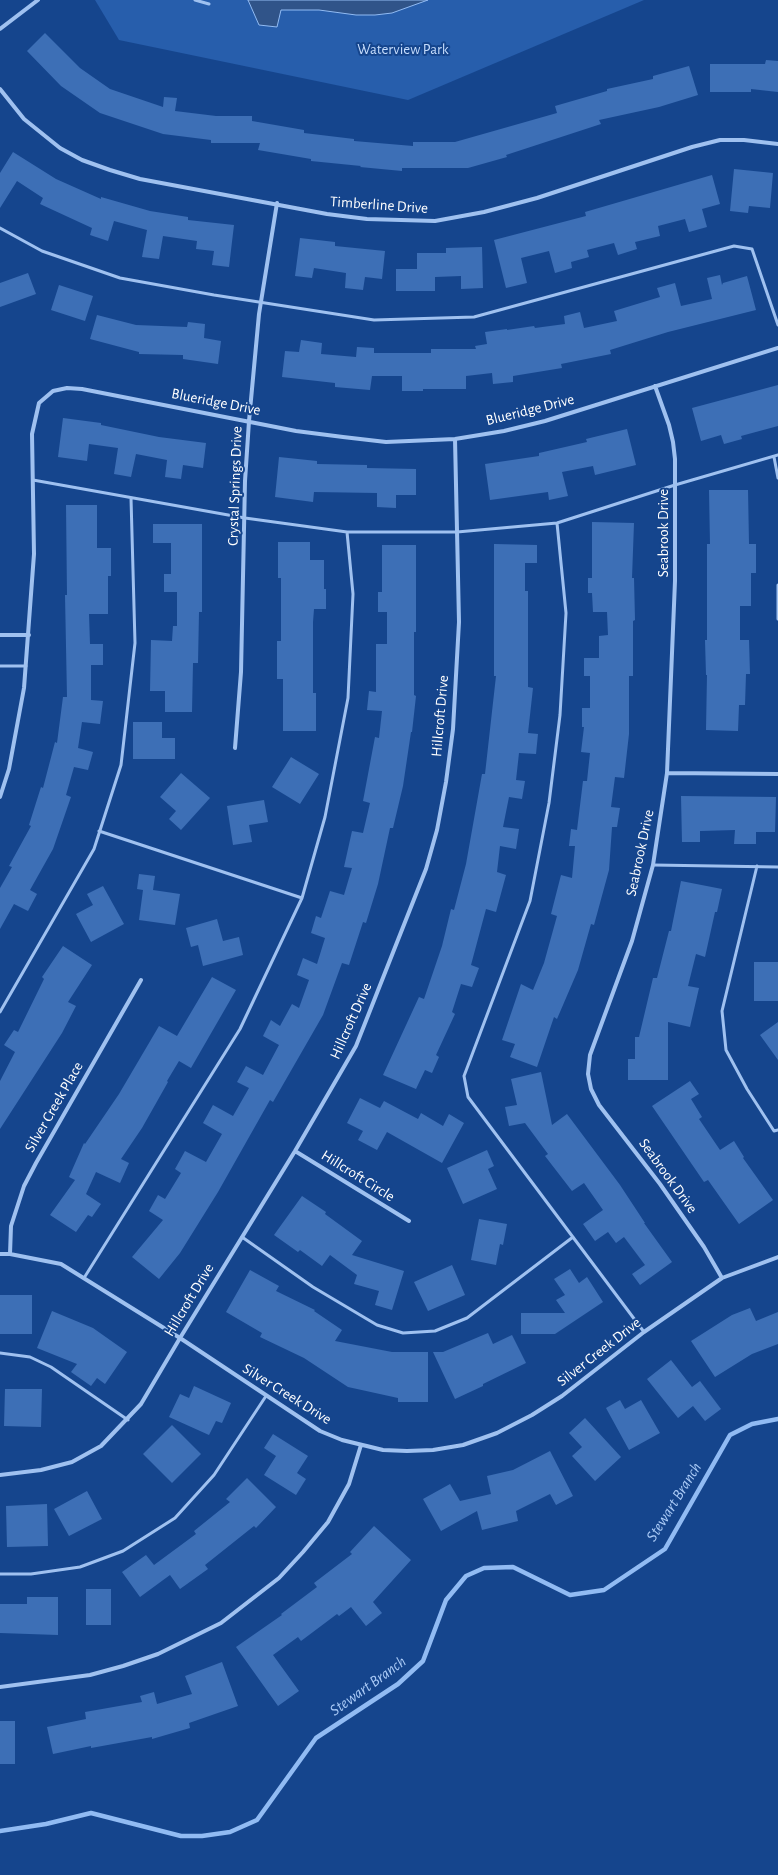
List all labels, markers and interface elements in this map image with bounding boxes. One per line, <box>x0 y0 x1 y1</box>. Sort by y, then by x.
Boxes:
park label: Waterview Park <box>357 40 449 58</box>
street label: Timberline Drive <box>329 193 429 217</box>
street label: Blueridge Drive <box>170 385 262 419</box>
street label: Blueridge Drive <box>484 390 576 430</box>
street label: Crystal Springs Drive <box>224 426 246 546</box>
street label: Seabrook Drive <box>654 489 672 577</box>
street label: Hillcroft Drive <box>427 674 453 758</box>
street label: Seabrook Drive <box>622 808 658 898</box>
street label: Hillcroft Drive <box>326 980 376 1062</box>
street label: Silver Creek Place <box>21 1059 87 1155</box>
street label: Seabrook Drive <box>635 1135 701 1217</box>
street label: Hillcroft Circle <box>318 1146 398 1206</box>
street label: Hillcroft Drive <box>160 1260 218 1340</box>
street label: Silver Creek Drive <box>553 1314 645 1390</box>
street label: Silver Creek Drive <box>239 1359 335 1429</box>
water label: Stewart Branch <box>642 1459 706 1545</box>
water label: Stewart Branch <box>326 1652 410 1720</box>

